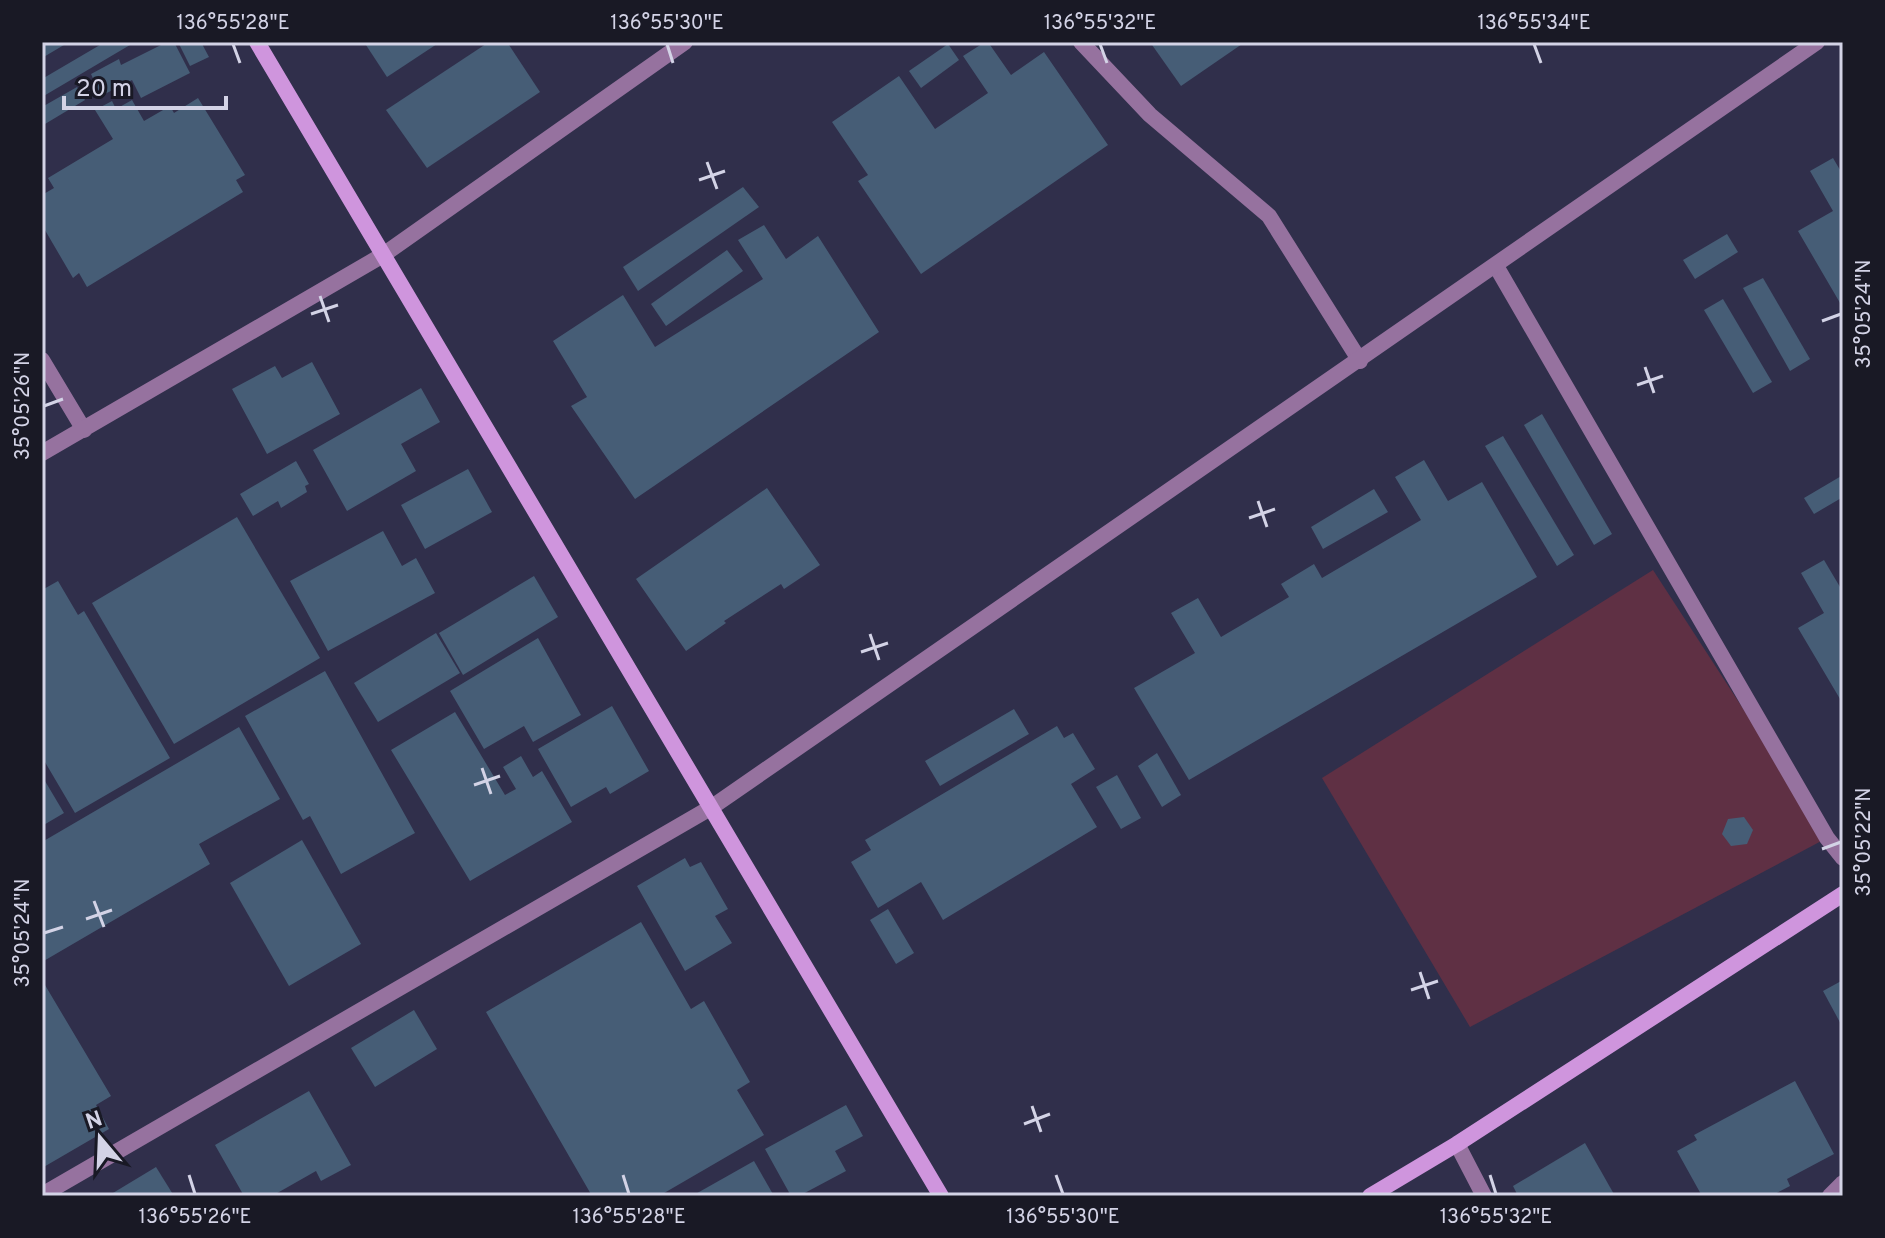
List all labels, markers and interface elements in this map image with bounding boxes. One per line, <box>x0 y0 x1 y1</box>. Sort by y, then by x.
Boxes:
text: 136°55'28"E <box>176 11 290 37</box>
text: 136°55'30"E <box>610 11 724 37</box>
text: 136°55'32"E <box>1044 11 1156 37</box>
text: 136°55'34"E <box>1477 11 1591 37</box>
scale bar <box>64 60 226 110</box>
text: 20 m <box>76 75 132 105</box>
text: 35°05'24"N <box>1852 260 1878 368</box>
text: 35°05'26"N <box>11 352 37 460</box>
text: 35°05'22"N <box>1852 788 1878 896</box>
text: 35°05'24"N <box>11 879 37 987</box>
north arrow <box>60 1098 140 1178</box>
text: N <box>82 1106 106 1137</box>
text: 136°55'26"E <box>139 1205 251 1231</box>
text: 136°55'28"E <box>572 1205 686 1231</box>
text: 136°55'30"E <box>1006 1205 1120 1231</box>
text: 136°55'32"E <box>1440 1205 1552 1231</box>

